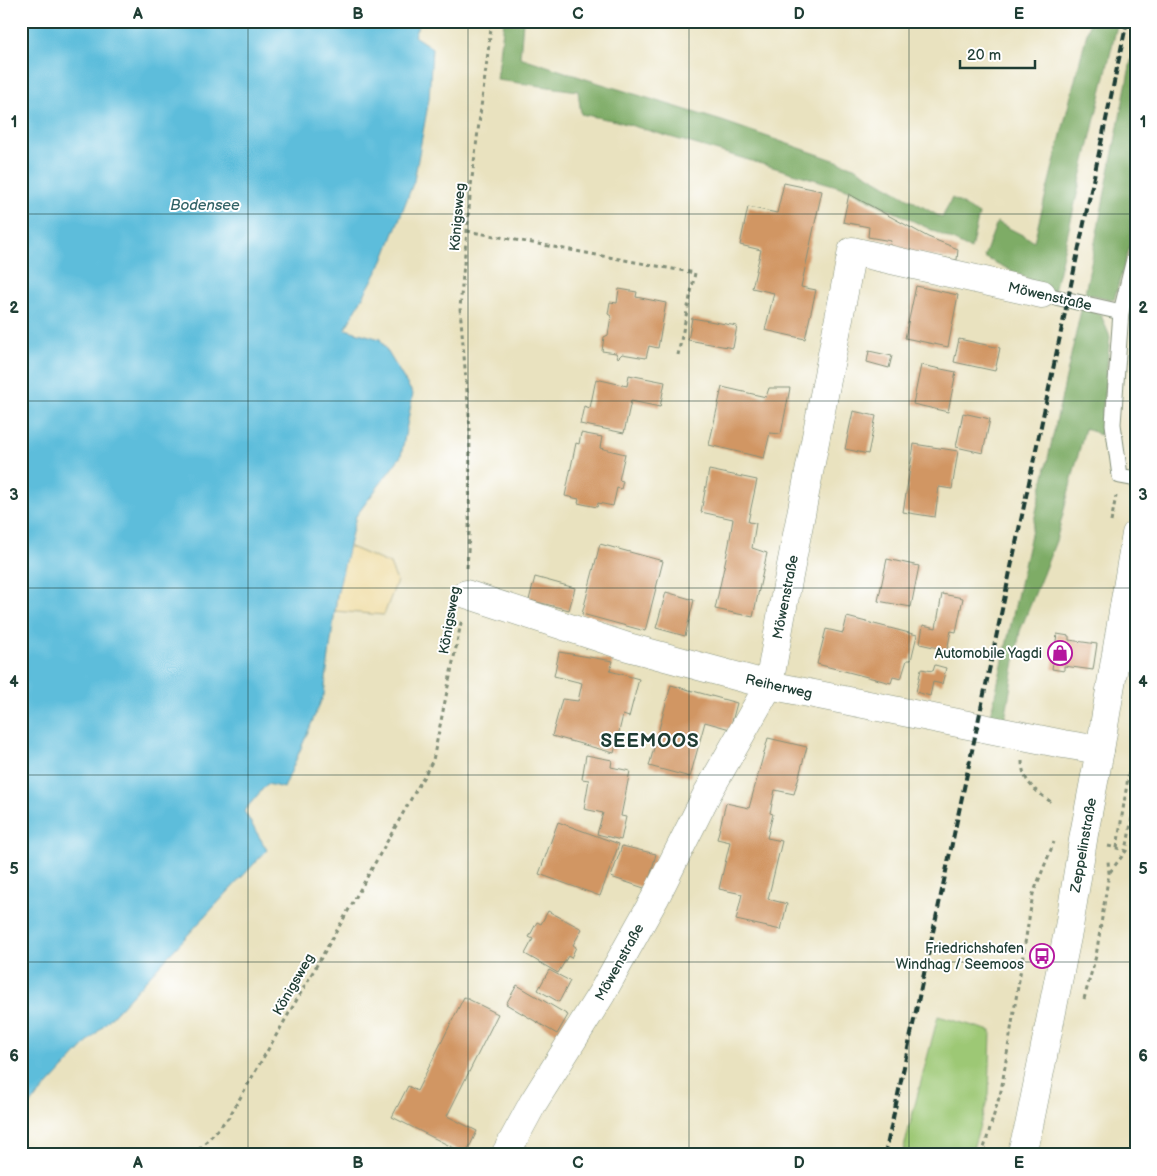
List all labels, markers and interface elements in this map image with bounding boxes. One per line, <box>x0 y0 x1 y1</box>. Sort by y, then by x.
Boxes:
text: A <box>132 5 143 24</box>
text: B <box>352 5 364 24</box>
text: C <box>572 5 584 24</box>
text: D <box>793 5 805 24</box>
text: E <box>1014 5 1024 24</box>
scale bar <box>960 38 1034 70</box>
text: 20 m <box>967 46 1001 65</box>
text: 1 <box>11 113 17 132</box>
text: 1 <box>1140 113 1146 132</box>
street label: Königsweg <box>446 182 469 252</box>
water label: Bodensee <box>170 196 240 215</box>
street label: Möwenstraße <box>1006 279 1093 314</box>
text: 2 <box>9 299 19 318</box>
text: 2 <box>1138 299 1148 318</box>
text: 3 <box>9 486 19 505</box>
text: 3 <box>1138 486 1148 505</box>
street label: Möwenstraße <box>769 554 802 641</box>
street label: Königsweg <box>435 585 464 655</box>
shop icon: Automobile Yagdi <box>1047 640 1073 666</box>
place label: Automobile Yagdi <box>935 645 1042 662</box>
street label: Reiherweg <box>744 671 814 702</box>
text: 4 <box>9 673 19 692</box>
text: 4 <box>1138 673 1148 692</box>
district label: SEEMOOS <box>601 730 699 753</box>
street label: Zeppelinstraße <box>1067 796 1100 895</box>
text: 5 <box>9 860 19 879</box>
text: 5 <box>1138 860 1148 879</box>
street label: Möwenstraße <box>591 921 648 1004</box>
place label: Friedrichshafen Windhag / Seemoos <box>896 940 1024 973</box>
bus stop icon: Friedrichshafen Windhag / Seemoos <box>1029 943 1055 969</box>
street label: Königsweg <box>269 950 318 1018</box>
text: 6 <box>9 1047 19 1066</box>
text: 6 <box>1138 1047 1148 1066</box>
text: A <box>132 1154 143 1173</box>
text: B <box>352 1154 364 1173</box>
text: C <box>572 1154 584 1173</box>
text: D <box>793 1154 805 1173</box>
text: E <box>1014 1154 1024 1173</box>

